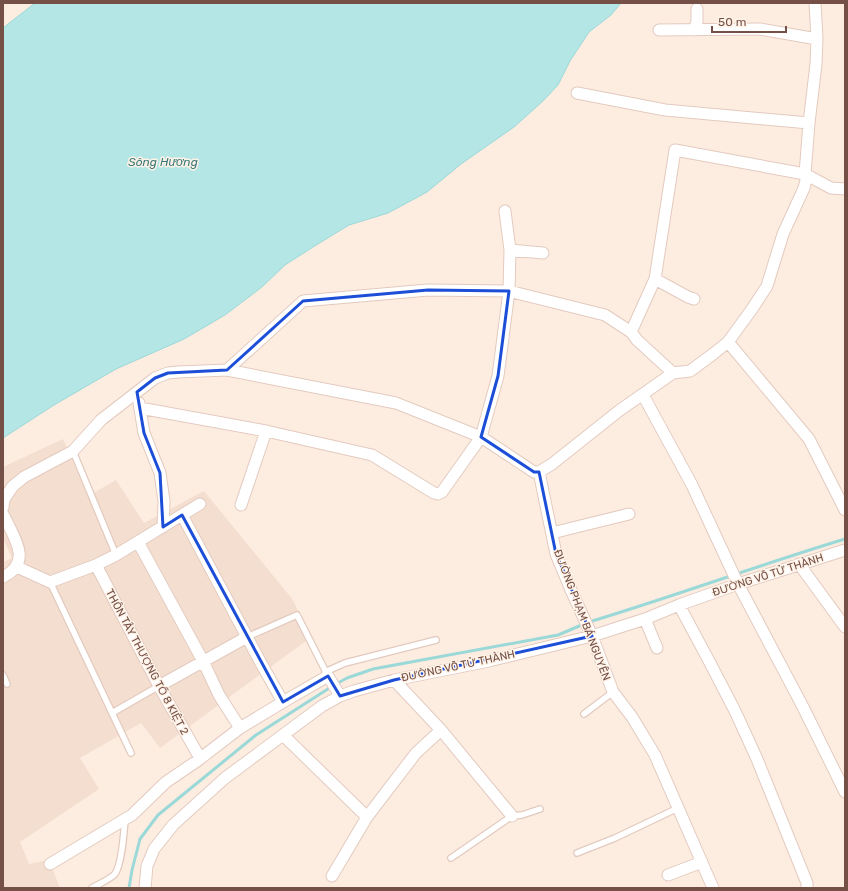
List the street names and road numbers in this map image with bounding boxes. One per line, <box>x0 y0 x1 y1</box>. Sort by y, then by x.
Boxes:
street label: ĐƯỜNG PHẠM BÁ NGUYÊN <box>551 548 613 682</box>
street label: ĐƯỜNG VÕ TỬ THÀNH <box>711 551 825 599</box>
street label: THÔN TÂY THƯỢNG TỔ 8 KIỆT 2 <box>103 587 191 737</box>
street label: ĐƯỜNG VÕ TỬ THÀNH <box>400 648 516 684</box>

